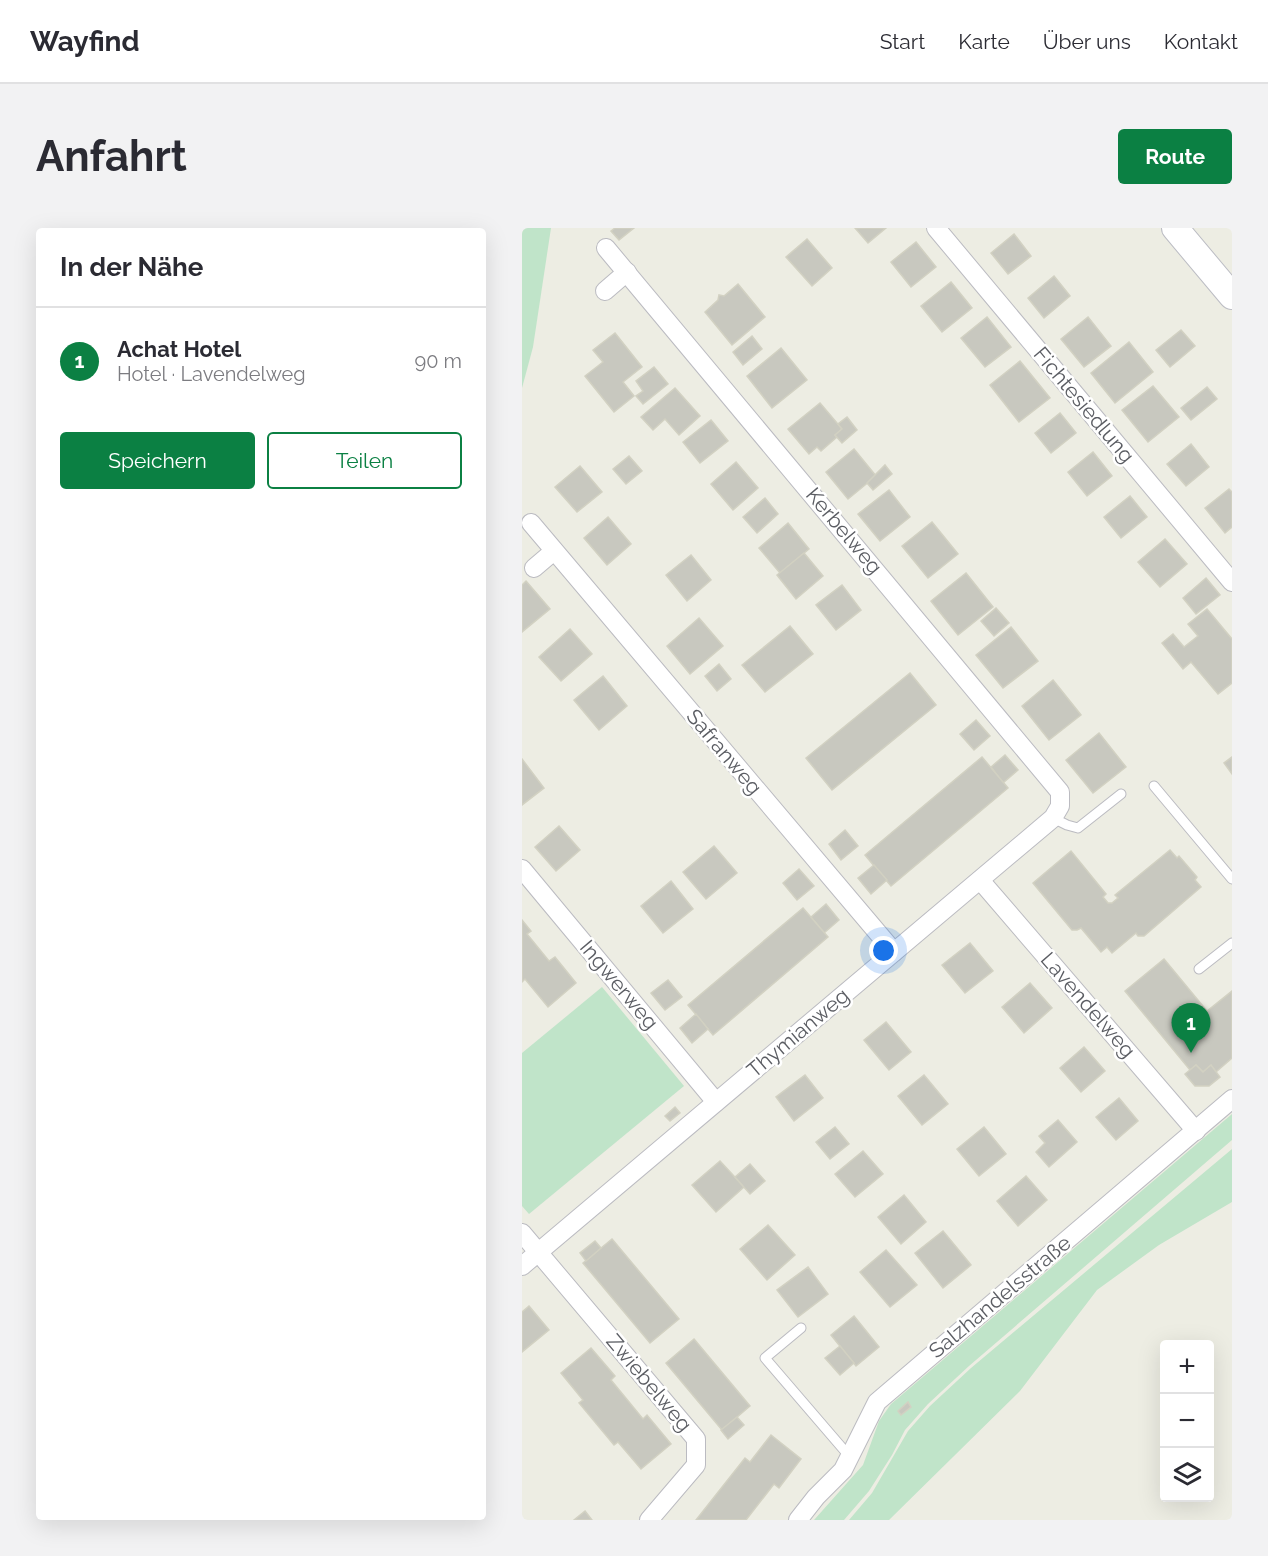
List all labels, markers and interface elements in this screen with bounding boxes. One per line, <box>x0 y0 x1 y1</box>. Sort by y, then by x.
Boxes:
text: Wayfind <box>30 25 140 58</box>
text: Start <box>880 29 925 54</box>
text: Karte <box>958 29 1010 54</box>
text: Über uns <box>1043 29 1131 54</box>
text: Kontakt <box>1164 29 1238 54</box>
button: Route <box>1118 129 1232 184</box>
text: Anfahrt <box>36 132 187 181</box>
text: In der Nähe <box>60 252 203 282</box>
text: Achat Hotel <box>117 336 241 362</box>
street label: Fichtesiedlung <box>1029 342 1140 468</box>
text: 1 <box>75 349 84 373</box>
text: 90 m <box>415 349 462 373</box>
text: Hotel · Lavendelweg <box>117 362 306 386</box>
button: Speichern <box>60 432 255 489</box>
button: Teilen <box>267 432 462 489</box>
street label: Kerbelweg <box>801 482 888 579</box>
street label: Safranweg <box>681 704 767 799</box>
street label: Ingwerweg <box>575 935 664 1034</box>
your location <box>869 936 898 965</box>
street label: Lavendelweg <box>1036 947 1141 1062</box>
street label: Thymianweg <box>742 983 854 1083</box>
pin: 1 <box>1172 1004 1210 1053</box>
street label: Salzhandelsstraße <box>924 1230 1076 1363</box>
street label: Zwiebelweg <box>601 1329 697 1436</box>
map controls <box>1160 1340 1214 1502</box>
button: + <box>1160 1340 1214 1394</box>
button: − <box>1160 1394 1214 1448</box>
button: layers <box>1160 1448 1214 1502</box>

